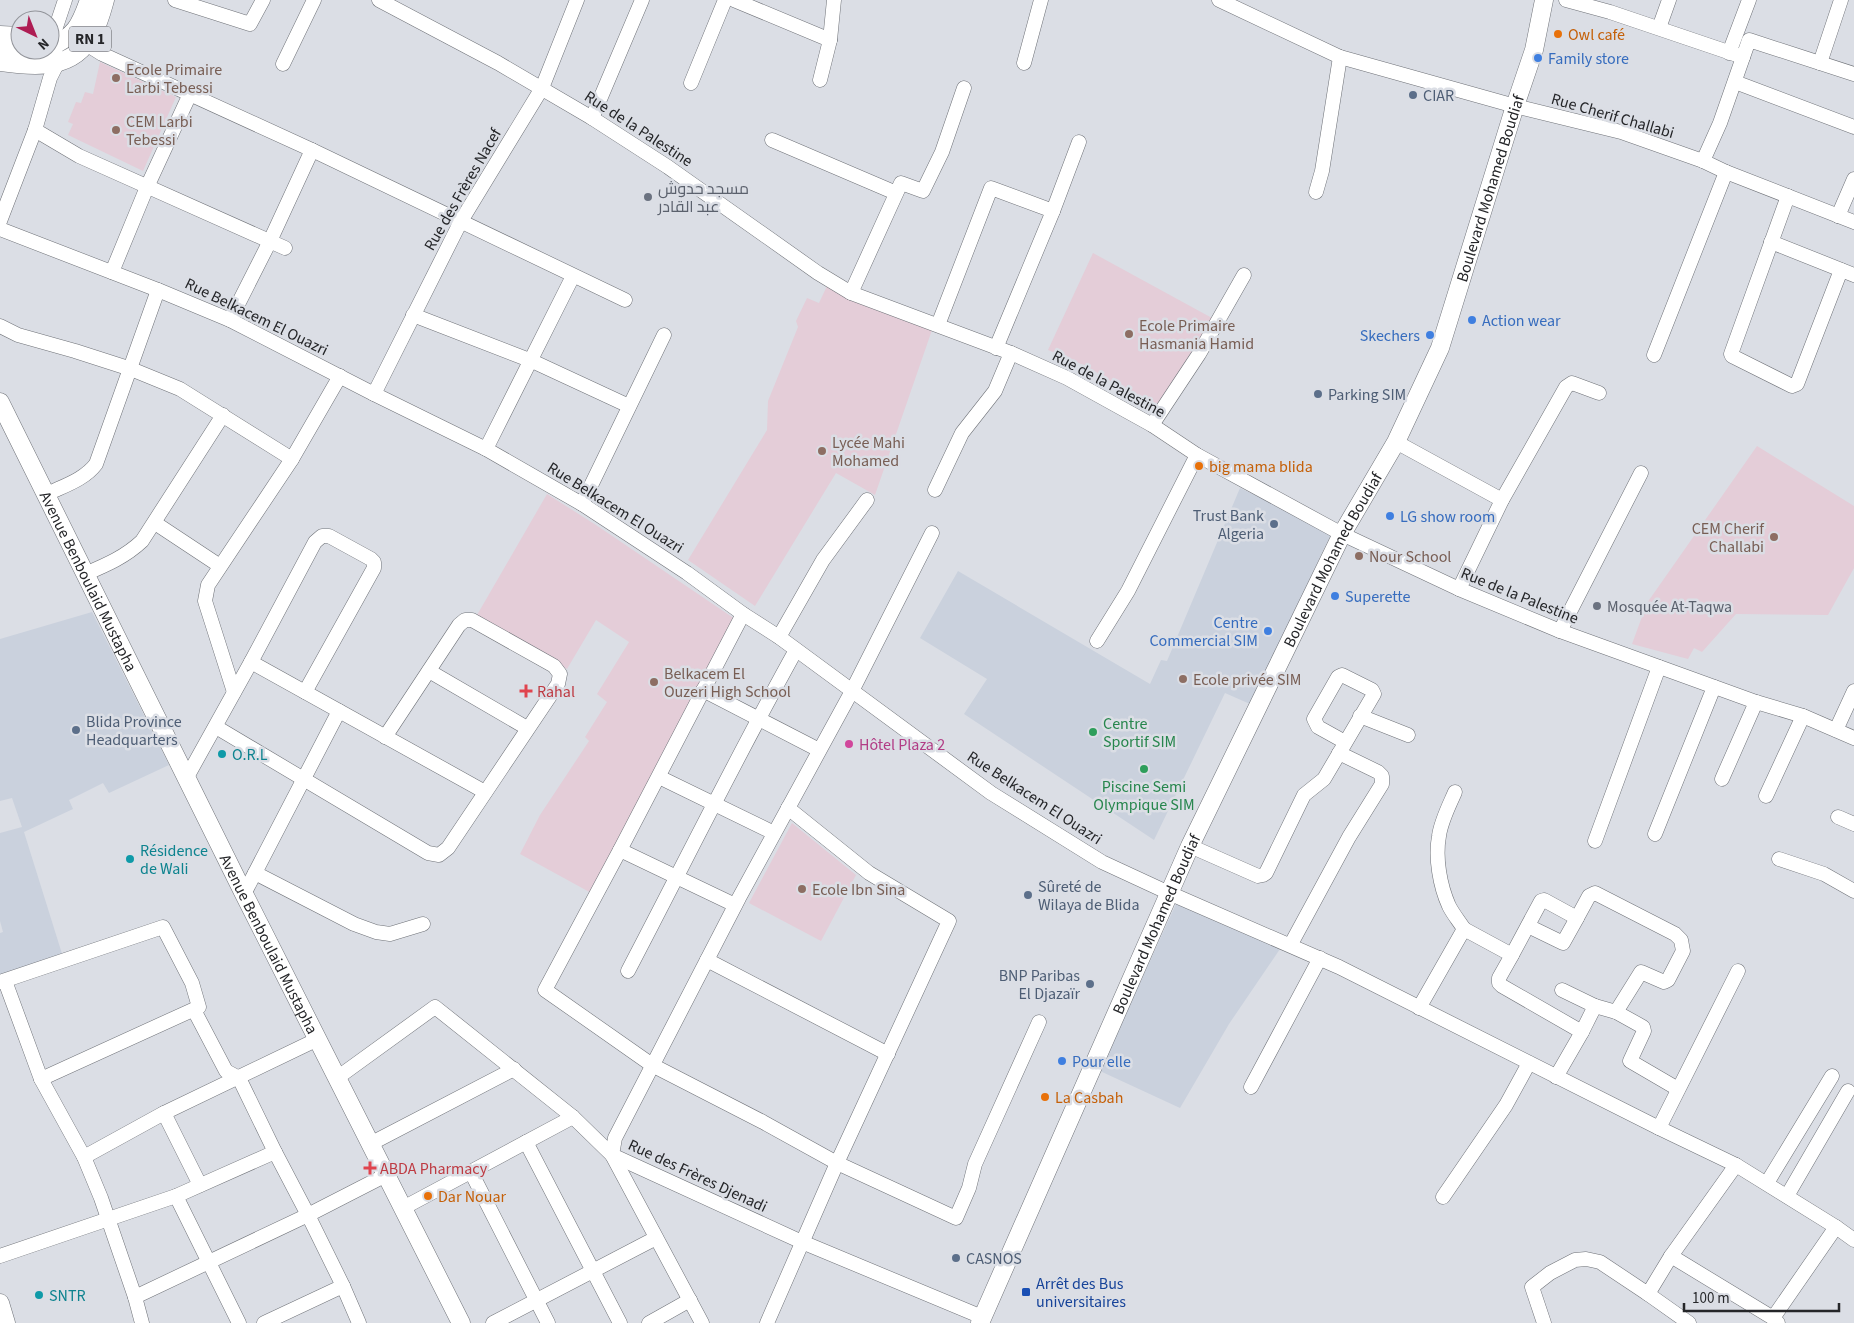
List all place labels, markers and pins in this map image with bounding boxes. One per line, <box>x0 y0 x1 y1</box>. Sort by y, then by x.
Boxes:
place label: Owl café <box>1568 24 1625 46</box>
marker: Owl café <box>1552 28 1564 40</box>
place label: Family store <box>1548 48 1629 70</box>
marker: Family store <box>1532 52 1544 64</box>
place label: Ecole Primaire Larbi Tebessi <box>126 59 222 99</box>
marker: Ecole Primaire Larbi Tebessi <box>110 72 122 84</box>
place label: CIAR <box>1423 85 1454 107</box>
marker: CIAR <box>1407 89 1419 101</box>
place label: CEM Larbi Tebessi <box>126 111 193 151</box>
marker: CEM Larbi Tebessi <box>110 124 122 136</box>
place label: مسجد حدوش عبد القادر <box>657 178 749 218</box>
marker: مسجد حدوش عبد القادر <box>642 191 654 203</box>
place label: Action wear <box>1482 310 1561 332</box>
marker: Action wear <box>1466 314 1478 326</box>
place label: Ecole Primaire Hasmania Hamid <box>1139 315 1254 355</box>
place label: Skechers <box>1360 325 1420 347</box>
marker: Ecole Primaire Hasmania Hamid <box>1123 328 1135 340</box>
marker: Skechers <box>1424 329 1436 341</box>
place label: Parking SIM <box>1328 384 1406 406</box>
marker: Parking SIM <box>1312 388 1324 400</box>
place label: Lycée Mahi Mohamed <box>832 432 905 472</box>
marker: Lycée Mahi Mohamed <box>816 445 828 457</box>
place label: big mama blida <box>1209 456 1313 478</box>
marker: big mama blida <box>1193 460 1205 472</box>
place label: Trust Bank Algeria <box>1193 505 1264 545</box>
place label: LG show room <box>1400 506 1495 528</box>
marker: LG show room <box>1384 510 1396 522</box>
marker: Trust Bank Algeria <box>1268 518 1280 530</box>
place label: CEM Cherif Challabi <box>1692 518 1765 558</box>
marker: CEM Cherif Challabi <box>1768 531 1780 543</box>
place label: Nour School <box>1369 546 1451 568</box>
marker: Nour School <box>1353 550 1365 562</box>
place label: Superette <box>1345 586 1411 608</box>
marker: Superette <box>1329 590 1341 602</box>
place label: Mosquée At-Taqwa <box>1607 596 1732 618</box>
marker: Mosquée At-Taqwa <box>1591 600 1603 612</box>
place label: Centre Commercial SIM <box>1149 612 1258 652</box>
marker: Centre Commercial SIM <box>1262 625 1274 637</box>
place label: Belkacem El Ouzeri High School <box>664 663 791 703</box>
place label: Ecole privée SIM <box>1193 669 1301 691</box>
marker: Ecole privée SIM <box>1177 673 1189 685</box>
marker: Belkacem El Ouzeri High School <box>648 676 660 688</box>
place label: Rahal <box>537 681 575 703</box>
marker: Rahal <box>519 684 533 698</box>
place label: Blida Province Headquarters <box>86 711 182 751</box>
place label: Centre Sportif SIM <box>1103 713 1176 753</box>
marker: Blida Province Headquarters <box>70 724 82 736</box>
marker: Centre Sportif SIM <box>1087 726 1099 738</box>
place label: Hôtel Plaza 2 <box>859 734 945 756</box>
marker: Hôtel Plaza 2 <box>843 738 855 750</box>
place label: O.R.L <box>232 744 268 766</box>
marker: O.R.L <box>216 748 228 760</box>
marker: Piscine Semi Olympique SIM <box>1138 763 1150 775</box>
place label: Piscine Semi Olympique SIM <box>1093 776 1195 816</box>
place label: Résidence de Wali <box>140 840 208 880</box>
marker: Résidence de Wali <box>124 853 136 865</box>
place label: Sûreté de Wilaya de Blida <box>1038 876 1139 916</box>
place label: Ecole Ibn Sina <box>812 879 905 901</box>
marker: Ecole Ibn Sina <box>796 883 808 895</box>
marker: Sûreté de Wilaya de Blida <box>1022 889 1034 901</box>
place label: BNP Paribas El Djazaïr <box>999 965 1080 1005</box>
marker: BNP Paribas El Djazaïr <box>1084 978 1096 990</box>
place label: Pour elle <box>1072 1051 1131 1073</box>
marker: Pour elle <box>1056 1055 1068 1067</box>
place label: La Casbah <box>1055 1087 1123 1109</box>
marker: La Casbah <box>1039 1091 1051 1103</box>
place label: ABDA Pharmacy <box>380 1158 488 1180</box>
marker: ABDA Pharmacy <box>364 1162 376 1174</box>
place label: Dar Nouar <box>438 1186 506 1208</box>
marker: Dar Nouar <box>422 1190 434 1202</box>
place label: CASNOS <box>966 1248 1022 1270</box>
marker: CASNOS <box>950 1252 962 1264</box>
place label: Arrêt des Bus universitaires <box>1036 1273 1126 1313</box>
place label: SNTR <box>49 1285 86 1307</box>
marker: Arrêt des Bus universitaires <box>1020 1286 1032 1298</box>
marker: SNTR <box>33 1289 45 1301</box>

